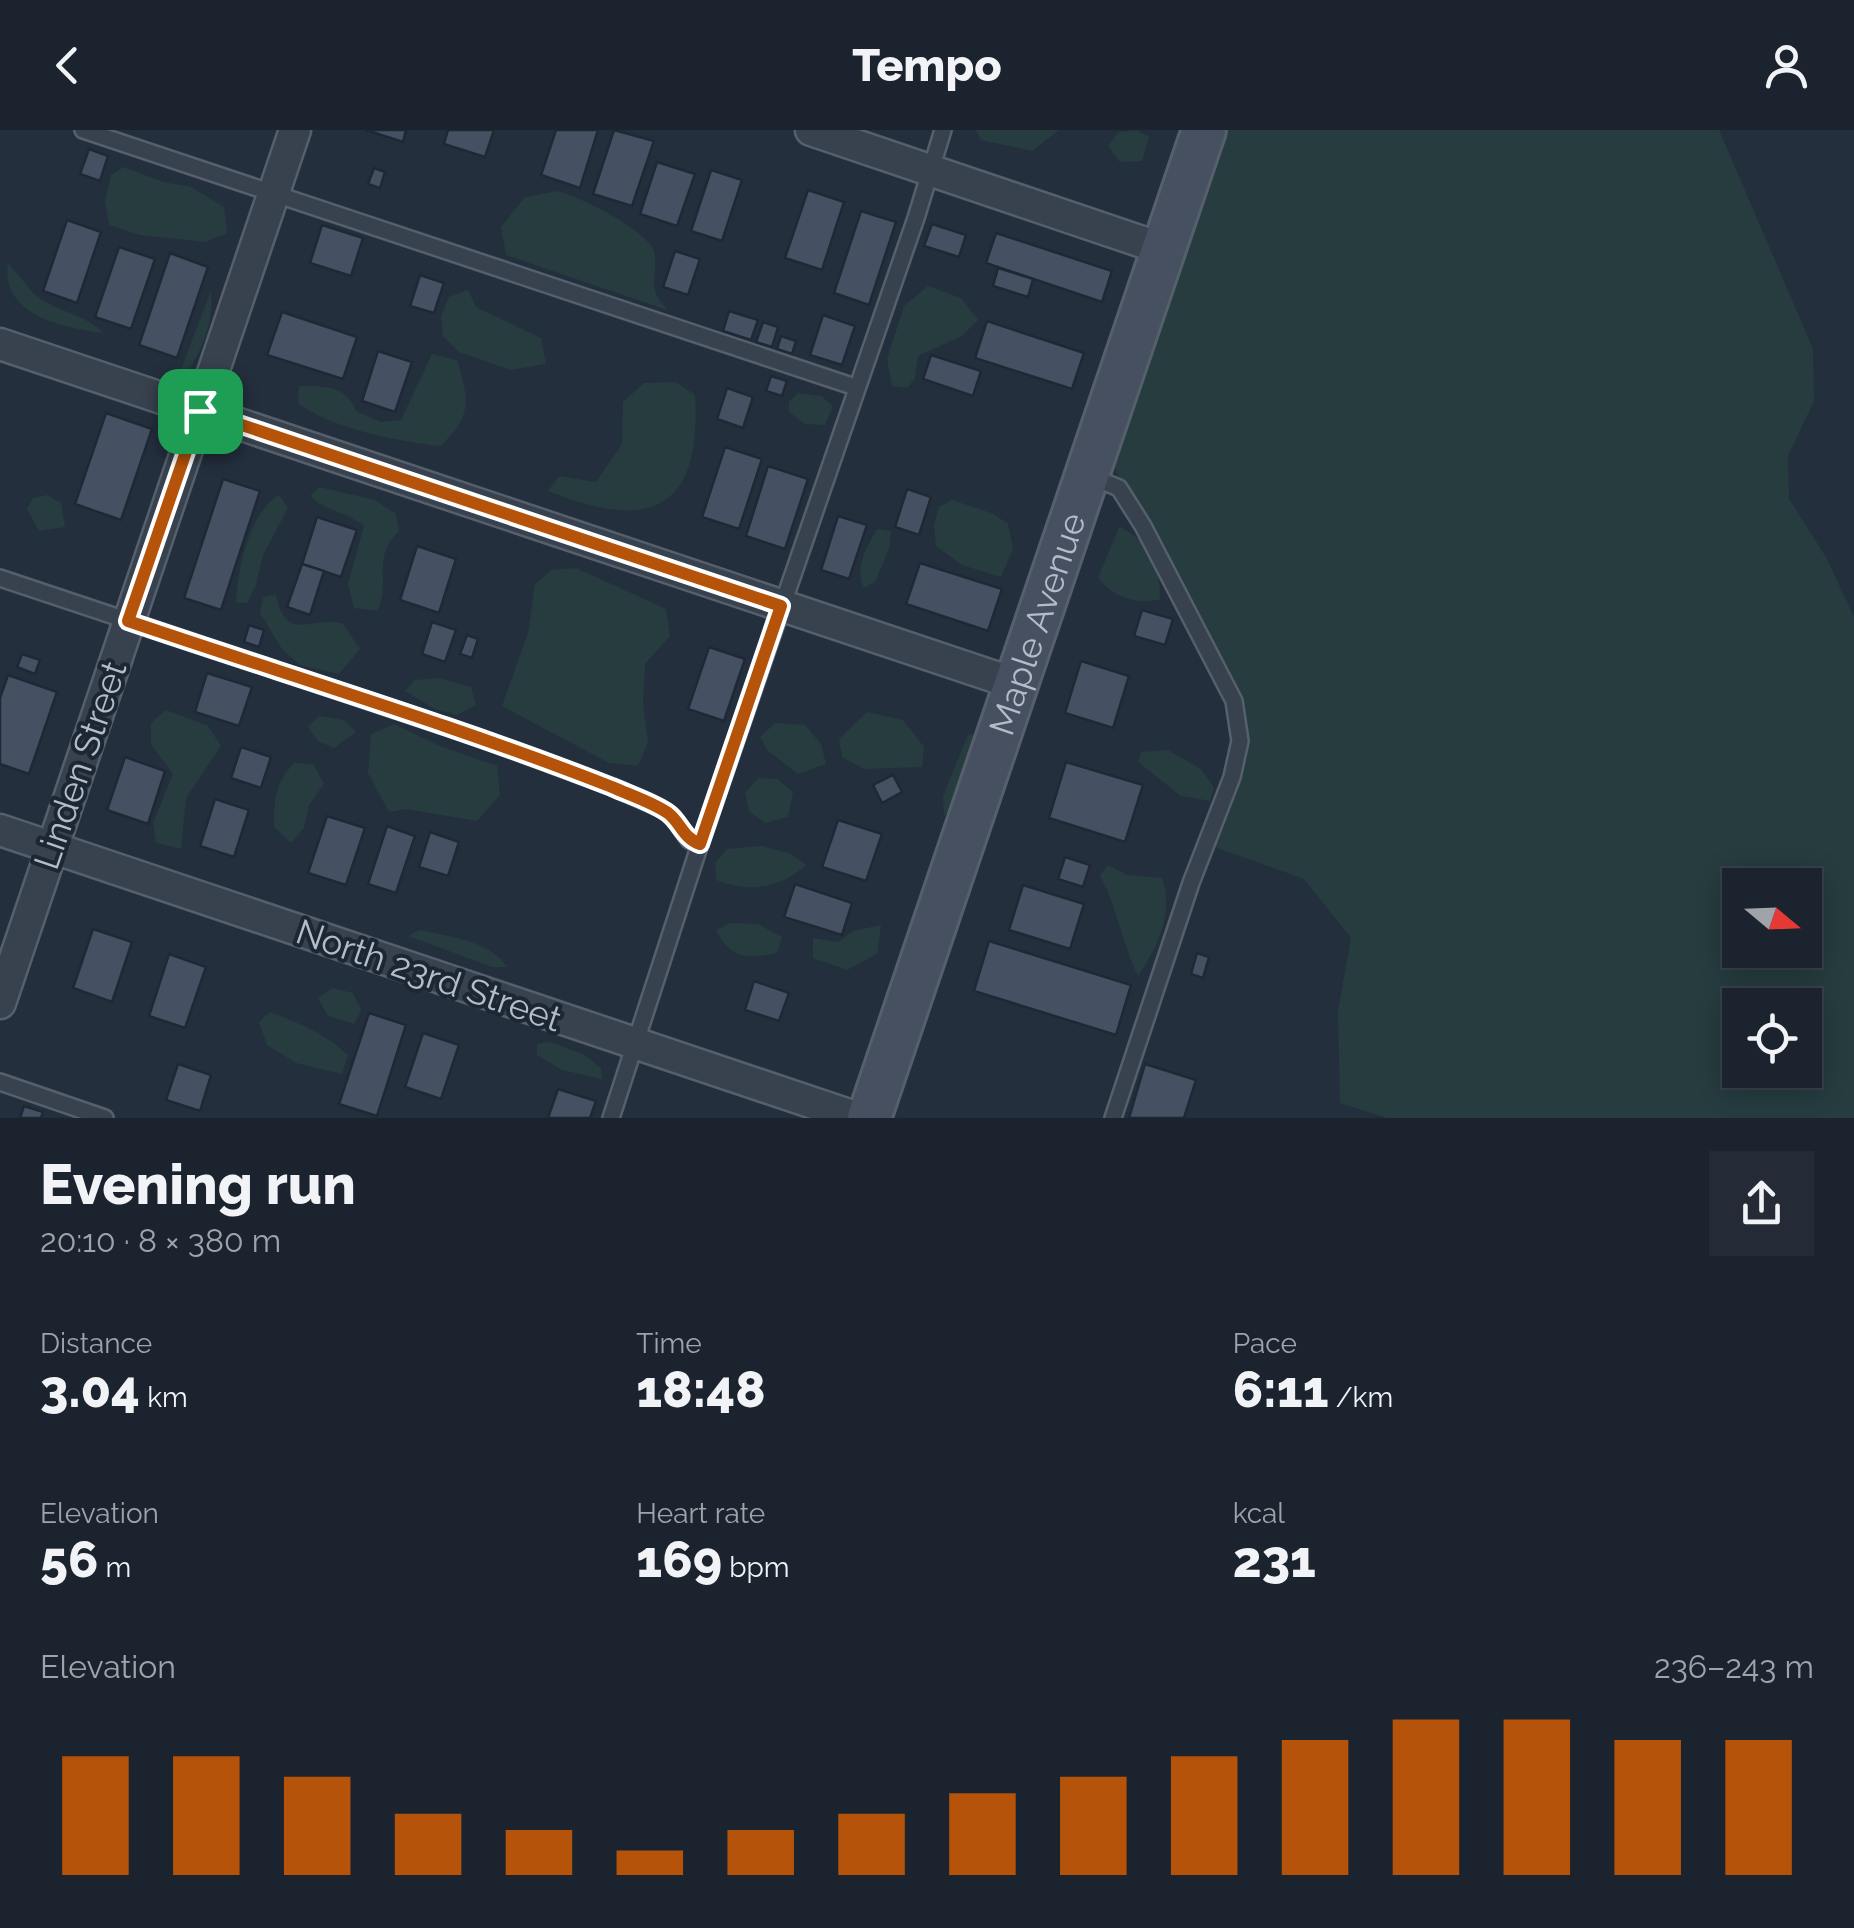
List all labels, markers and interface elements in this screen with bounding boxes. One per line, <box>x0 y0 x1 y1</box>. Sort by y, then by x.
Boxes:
icon: back <box>40 38 95 93</box>
icon: person <box>1759 38 1814 93</box>
text: Tempo <box>852 39 1002 92</box>
pin <box>158 369 243 454</box>
icon: arrive <box>173 384 228 439</box>
street label: Maple Avenue <box>980 507 1093 740</box>
street label: Linden Street <box>25 655 135 874</box>
north arrow <box>1722 868 1822 968</box>
map controls <box>1722 868 1822 1088</box>
street label: North 23rd Street <box>291 910 567 1040</box>
button: locate <box>1722 988 1822 1088</box>
button: share <box>1709 1151 1814 1256</box>
text: Evening run <box>40 1152 356 1217</box>
text: 20:10 · 8 × 380 m <box>40 1222 281 1259</box>
text: Distance <box>40 1327 152 1360</box>
text: Time <box>636 1327 702 1360</box>
text: Pace <box>1233 1327 1297 1360</box>
text: 3.04 <box>40 1360 140 1419</box>
text: 18:48 <box>636 1360 766 1419</box>
text: 6:11 <box>1233 1360 1329 1419</box>
text: km <box>140 1381 188 1414</box>
text: /km <box>1329 1381 1393 1414</box>
text: Elevation <box>40 1497 159 1530</box>
text: Heart rate <box>636 1497 765 1530</box>
text: kcal <box>1233 1497 1285 1530</box>
text: 56 <box>40 1530 98 1589</box>
text: 169 <box>636 1530 722 1589</box>
text: 231 <box>1233 1530 1316 1589</box>
text: m <box>98 1551 131 1584</box>
text: bpm <box>722 1551 790 1584</box>
text: Elevation <box>40 1648 176 1685</box>
text: 236–243 m <box>1654 1648 1814 1685</box>

